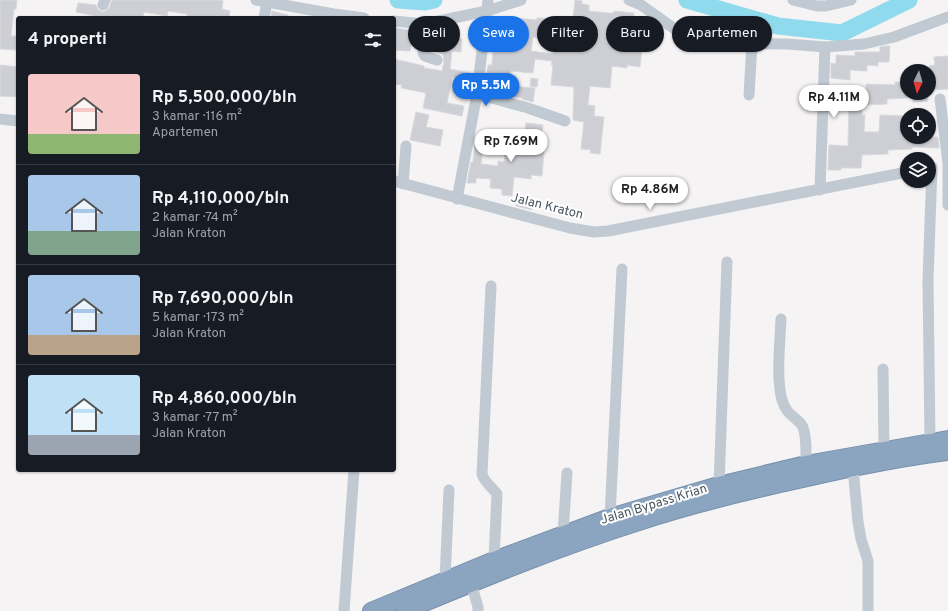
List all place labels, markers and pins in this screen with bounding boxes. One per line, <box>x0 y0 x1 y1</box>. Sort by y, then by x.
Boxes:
pin: Rp 5.5M <box>449 73 523 107</box>
pin: Rp 4.11M <box>793 85 875 119</box>
pin: Rp 7.69M <box>470 129 552 163</box>
pin: Rp 4.86M <box>609 177 691 211</box>

